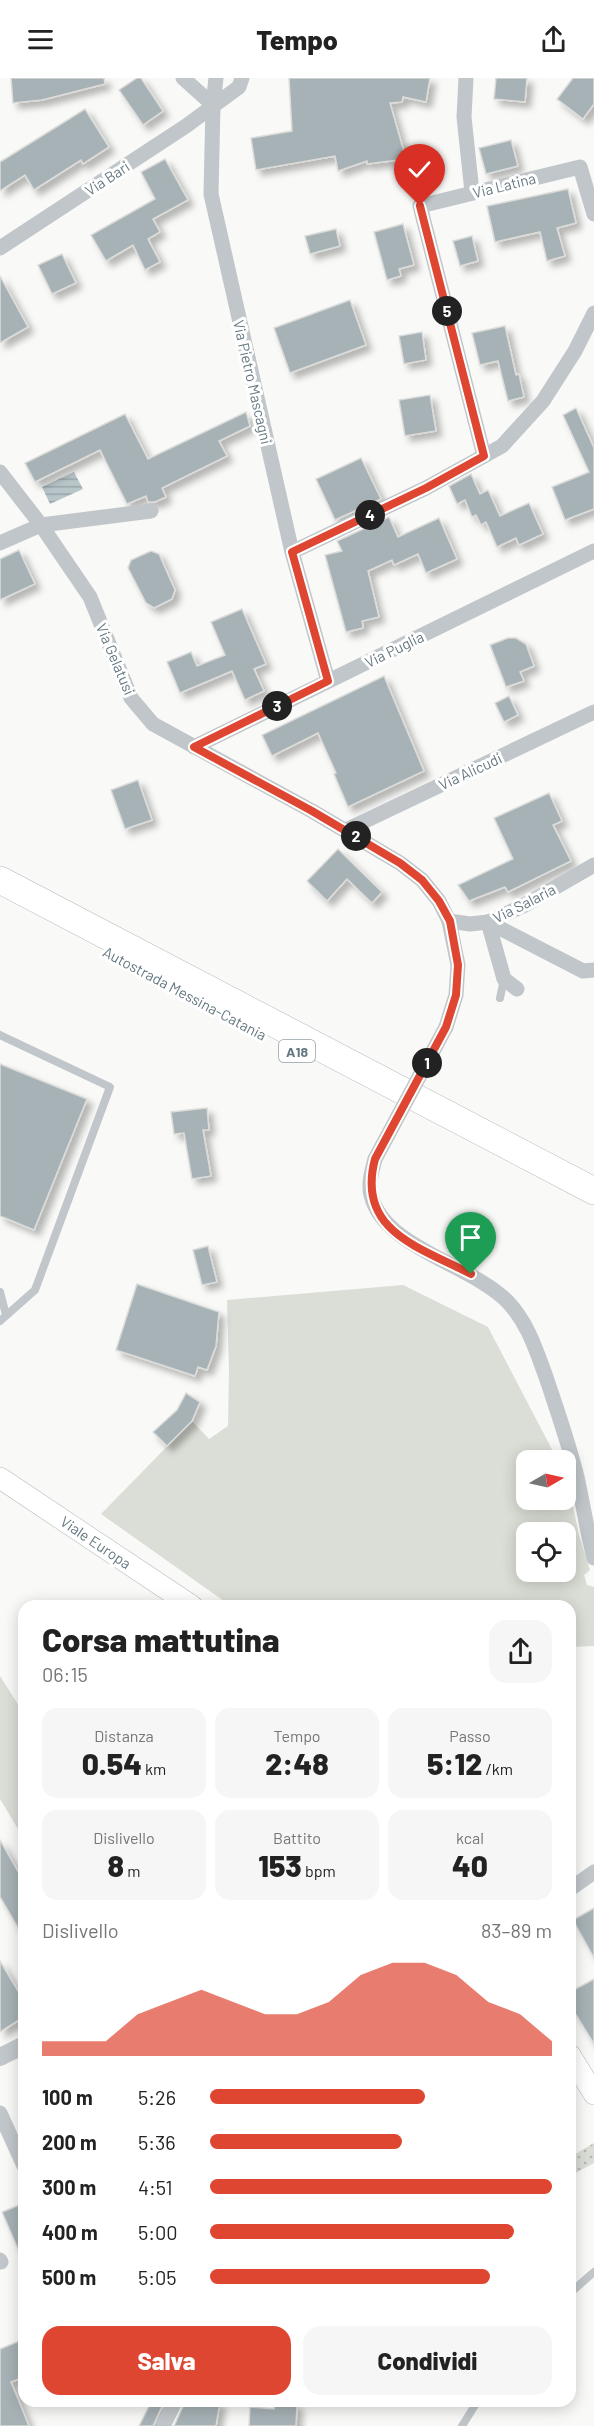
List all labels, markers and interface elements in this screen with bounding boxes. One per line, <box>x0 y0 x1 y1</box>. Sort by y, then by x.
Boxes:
icon: menu <box>24 23 57 56</box>
text: Tempo <box>256 23 338 55</box>
icon: share <box>537 23 570 56</box>
pin <box>394 144 445 206</box>
icon: check <box>403 153 436 186</box>
street label: Via Bari <box>81 157 133 199</box>
street label: Via Latina <box>471 168 537 202</box>
pin: 5 <box>432 296 462 326</box>
text: 5 <box>443 301 451 320</box>
street label: Via Pietro Mascagni <box>230 318 276 446</box>
pin: 4 <box>355 500 385 530</box>
text: 4 <box>365 505 375 524</box>
street label: Via Gelatusi <box>93 620 139 698</box>
street label: Via Puglia <box>362 627 426 671</box>
pin: 3 <box>262 691 292 721</box>
text: 3 <box>273 696 281 715</box>
street label: Via Alicudi <box>436 749 504 793</box>
pin: 2 <box>341 821 371 851</box>
text: 2 <box>352 826 360 845</box>
street label: Via Salaria <box>490 880 558 926</box>
street label: Autostrada Messina-Catania <box>100 942 270 1044</box>
road number: A18 <box>279 1040 315 1062</box>
pin: 1 <box>412 1048 442 1078</box>
text: 1 <box>424 1053 430 1072</box>
pin <box>445 1212 496 1274</box>
icon: arrive <box>454 1221 487 1254</box>
north arrow <box>516 1450 576 1510</box>
map controls <box>516 1450 576 1582</box>
street label: Viale Europa <box>57 1512 135 1572</box>
button: locate <box>516 1522 576 1582</box>
text: Corsa mattutina <box>42 1619 280 1659</box>
button: share <box>489 1620 552 1683</box>
text: 06:15 <box>42 1662 88 1686</box>
text: Distanza <box>94 1726 154 1745</box>
text: Tempo <box>273 1726 321 1745</box>
text: Passo <box>449 1726 491 1745</box>
text: 0.54 <box>82 1745 142 1781</box>
text: 2:48 <box>265 1745 329 1781</box>
text: 5:12 <box>427 1745 482 1781</box>
text: km <box>142 1759 166 1778</box>
text: /km <box>482 1759 513 1778</box>
text: Dislivello <box>93 1828 155 1847</box>
text: Battito <box>273 1828 321 1847</box>
text: kcal <box>456 1828 484 1847</box>
text: 8 <box>108 1847 124 1883</box>
text: 153 <box>258 1847 302 1883</box>
text: 40 <box>452 1847 488 1883</box>
text: m <box>124 1861 140 1880</box>
text: bpm <box>302 1861 336 1880</box>
text: Dislivello <box>42 1918 119 1942</box>
text: 83–89 m <box>481 1918 552 1942</box>
text: 100 m <box>42 2085 93 2109</box>
text: 5:26 <box>138 2085 176 2109</box>
text: 200 m <box>42 2130 97 2154</box>
text: 5:36 <box>138 2130 176 2154</box>
text: 300 m <box>42 2175 96 2199</box>
text: 4:51 <box>138 2175 173 2199</box>
text: 400 m <box>42 2220 98 2244</box>
text: 5:00 <box>138 2220 178 2244</box>
text: 500 m <box>42 2265 96 2289</box>
text: 5:05 <box>138 2265 177 2289</box>
button: Salva <box>42 2326 291 2395</box>
button: Condividi <box>303 2326 552 2395</box>

